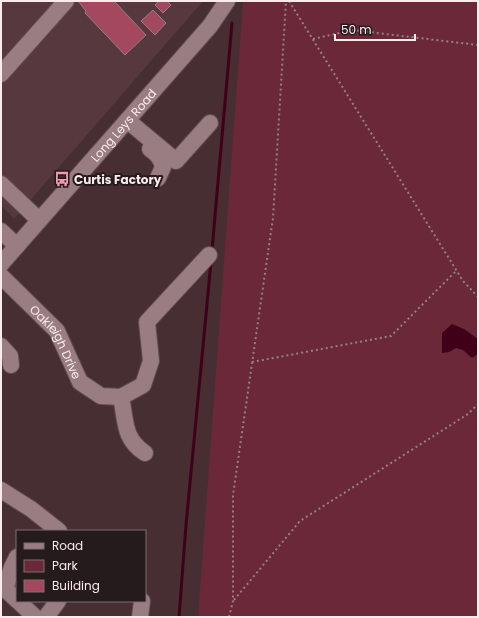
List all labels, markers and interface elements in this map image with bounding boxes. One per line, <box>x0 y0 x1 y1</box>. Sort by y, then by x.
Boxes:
scale bar <box>335 16 415 42</box>
text: 50 m <box>341 21 372 38</box>
street label: Long Leys Road <box>86 85 160 165</box>
bus stop icon: Curtis Factory <box>53 170 71 188</box>
place label: Curtis Factory <box>74 171 162 188</box>
street label: Oakleigh Drive <box>26 301 86 382</box>
legend <box>16 530 146 602</box>
text: Road <box>52 537 83 554</box>
text: Park <box>52 557 79 574</box>
text: Building <box>52 577 100 594</box>

